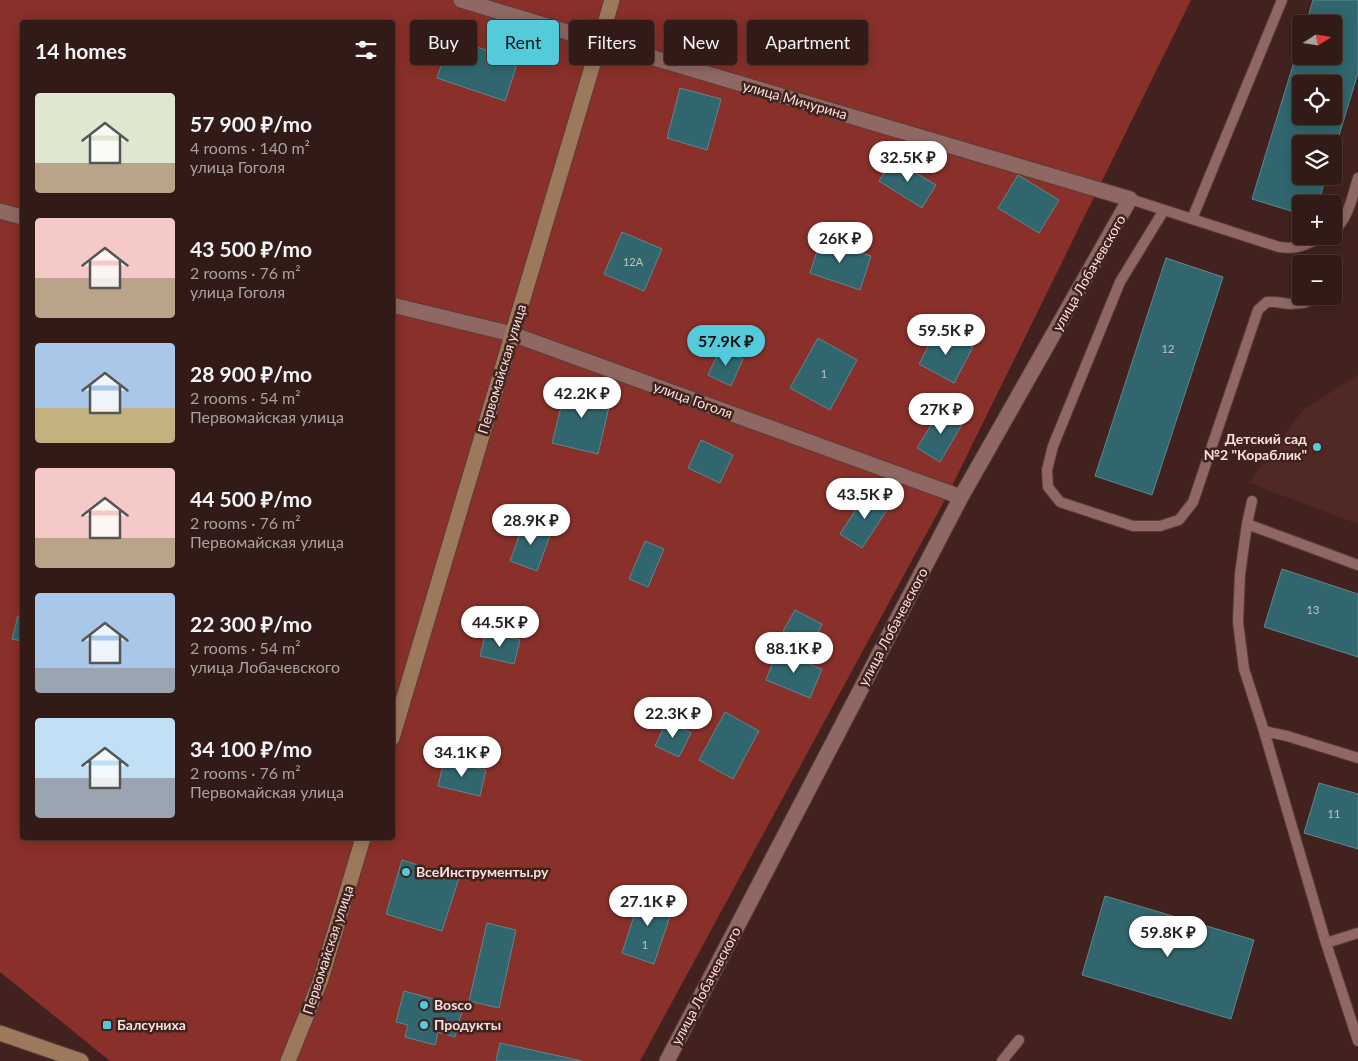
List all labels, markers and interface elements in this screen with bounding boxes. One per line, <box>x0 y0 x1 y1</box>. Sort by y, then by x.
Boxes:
north arrow <box>1292 15 1342 65</box>
map controls <box>1292 15 1342 305</box>
chip: Buy <box>410 20 477 65</box>
chip: Rent <box>487 20 559 65</box>
chip: Filters <box>569 20 654 65</box>
chip: New <box>664 20 737 65</box>
chip: Apartment <box>747 20 868 65</box>
icon: filters <box>352 36 380 64</box>
text: 14 homes <box>35 38 126 63</box>
button: locate <box>1292 75 1342 125</box>
street label: улица Мичурина <box>741 76 849 123</box>
text: 57 900 ₽/mo <box>190 111 312 136</box>
icon: home <box>75 113 135 173</box>
button: layers <box>1292 135 1342 185</box>
text: 4 rooms · 140 m² <box>190 138 310 157</box>
pin: 32.5K ₽ <box>862 140 954 183</box>
text: 32.5K ₽ <box>880 147 936 166</box>
text: улица Гоголя <box>190 157 285 176</box>
button: + <box>1292 195 1342 245</box>
street label: улица Лобачевского <box>1048 212 1129 334</box>
pin: 26K ₽ <box>805 222 875 264</box>
text: 26K ₽ <box>819 228 861 247</box>
text: 43 500 ₽/mo <box>190 236 312 261</box>
icon: home <box>75 238 135 298</box>
house number: 12А <box>623 255 644 268</box>
button: − <box>1292 255 1342 305</box>
text: 2 rooms · 76 m² <box>190 263 301 282</box>
text: улица Гоголя <box>190 282 285 301</box>
street label: Первомайская улица <box>474 302 529 436</box>
pin: 59.5K ₽ <box>900 314 992 356</box>
text: 59.5K ₽ <box>918 320 974 339</box>
pin: 57.9K ₽ <box>680 324 772 367</box>
text: 57.9K ₽ <box>698 331 754 350</box>
house number: 12 <box>1162 342 1174 355</box>
text: 28 900 ₽/mo <box>190 361 312 386</box>
icon: home <box>75 363 135 423</box>
house number: 1 <box>821 367 827 380</box>
pin: 42.2K ₽ <box>536 376 628 419</box>
street label: улица Гоголя <box>651 377 735 422</box>
text: 42.2K ₽ <box>554 383 610 402</box>
text: 2 rooms · 54 m² <box>190 388 301 407</box>
pin: 27K ₽ <box>906 392 976 435</box>
text: 27K ₽ <box>920 399 962 418</box>
text: Первомайская улица <box>190 407 344 426</box>
place label: Детский сад №2 "Кораблик" <box>1203 430 1307 463</box>
marker: Детский сад №2 "Кораблик" <box>1311 441 1323 453</box>
pin: 43.5K ₽ <box>819 478 911 520</box>
text: 43.5K ₽ <box>837 484 893 503</box>
text: 44 500 ₽/mo <box>190 486 312 511</box>
icon: home <box>75 488 135 548</box>
pin: 28.9K ₽ <box>485 504 577 546</box>
text: 28.9K ₽ <box>503 510 559 529</box>
text: 2 rooms · 76 m² <box>190 513 301 532</box>
text: Первомайская улица <box>190 532 344 551</box>
street label: улица Лобачевского <box>854 565 931 689</box>
house number: 13 <box>1307 603 1319 616</box>
pin: 44.5K ₽ <box>454 606 546 648</box>
text: 22 300 ₽/mo <box>190 611 312 636</box>
text: 44.5K ₽ <box>472 612 528 631</box>
icon: home <box>75 613 135 673</box>
pin: 88.1K ₽ <box>748 632 840 674</box>
text: 2 rooms · 54 m² <box>190 638 301 657</box>
text: 88.1K ₽ <box>766 638 822 657</box>
text: улица Лобачевского <box>190 657 340 676</box>
pin: 22.3K ₽ <box>627 696 719 739</box>
text: 22.3K ₽ <box>645 703 701 722</box>
text: 34 100 ₽/mo <box>190 736 312 761</box>
pin: 34.1K ₽ <box>416 736 508 778</box>
icon: home <box>75 738 135 798</box>
text: 34.1K ₽ <box>434 742 490 761</box>
text: 2 rooms · 76 m² <box>190 763 301 782</box>
text: Первомайская улица <box>190 782 344 801</box>
house number: 11 <box>1328 807 1340 820</box>
place label: ВсеИнструменты.ру <box>416 863 549 880</box>
marker: ВсеИнструменты.ру <box>400 866 412 878</box>
street label: Первомайская улица <box>299 883 356 1017</box>
pin: 27.1K ₽ <box>602 884 694 927</box>
text: 27.1K ₽ <box>620 891 676 910</box>
pin: 59.8K ₽ <box>1122 916 1214 958</box>
text: 59.8K ₽ <box>1140 922 1196 941</box>
street label: улица Лобачевского <box>667 924 744 1048</box>
house number: 1 <box>642 938 648 951</box>
place label: Bosco <box>434 996 472 1013</box>
marker: Bosco <box>418 999 430 1011</box>
place label: Балсуниха <box>117 1016 186 1033</box>
place label: Продукты <box>434 1016 501 1033</box>
marker: Балсуниха <box>101 1019 113 1031</box>
marker: Продукты <box>418 1019 430 1031</box>

